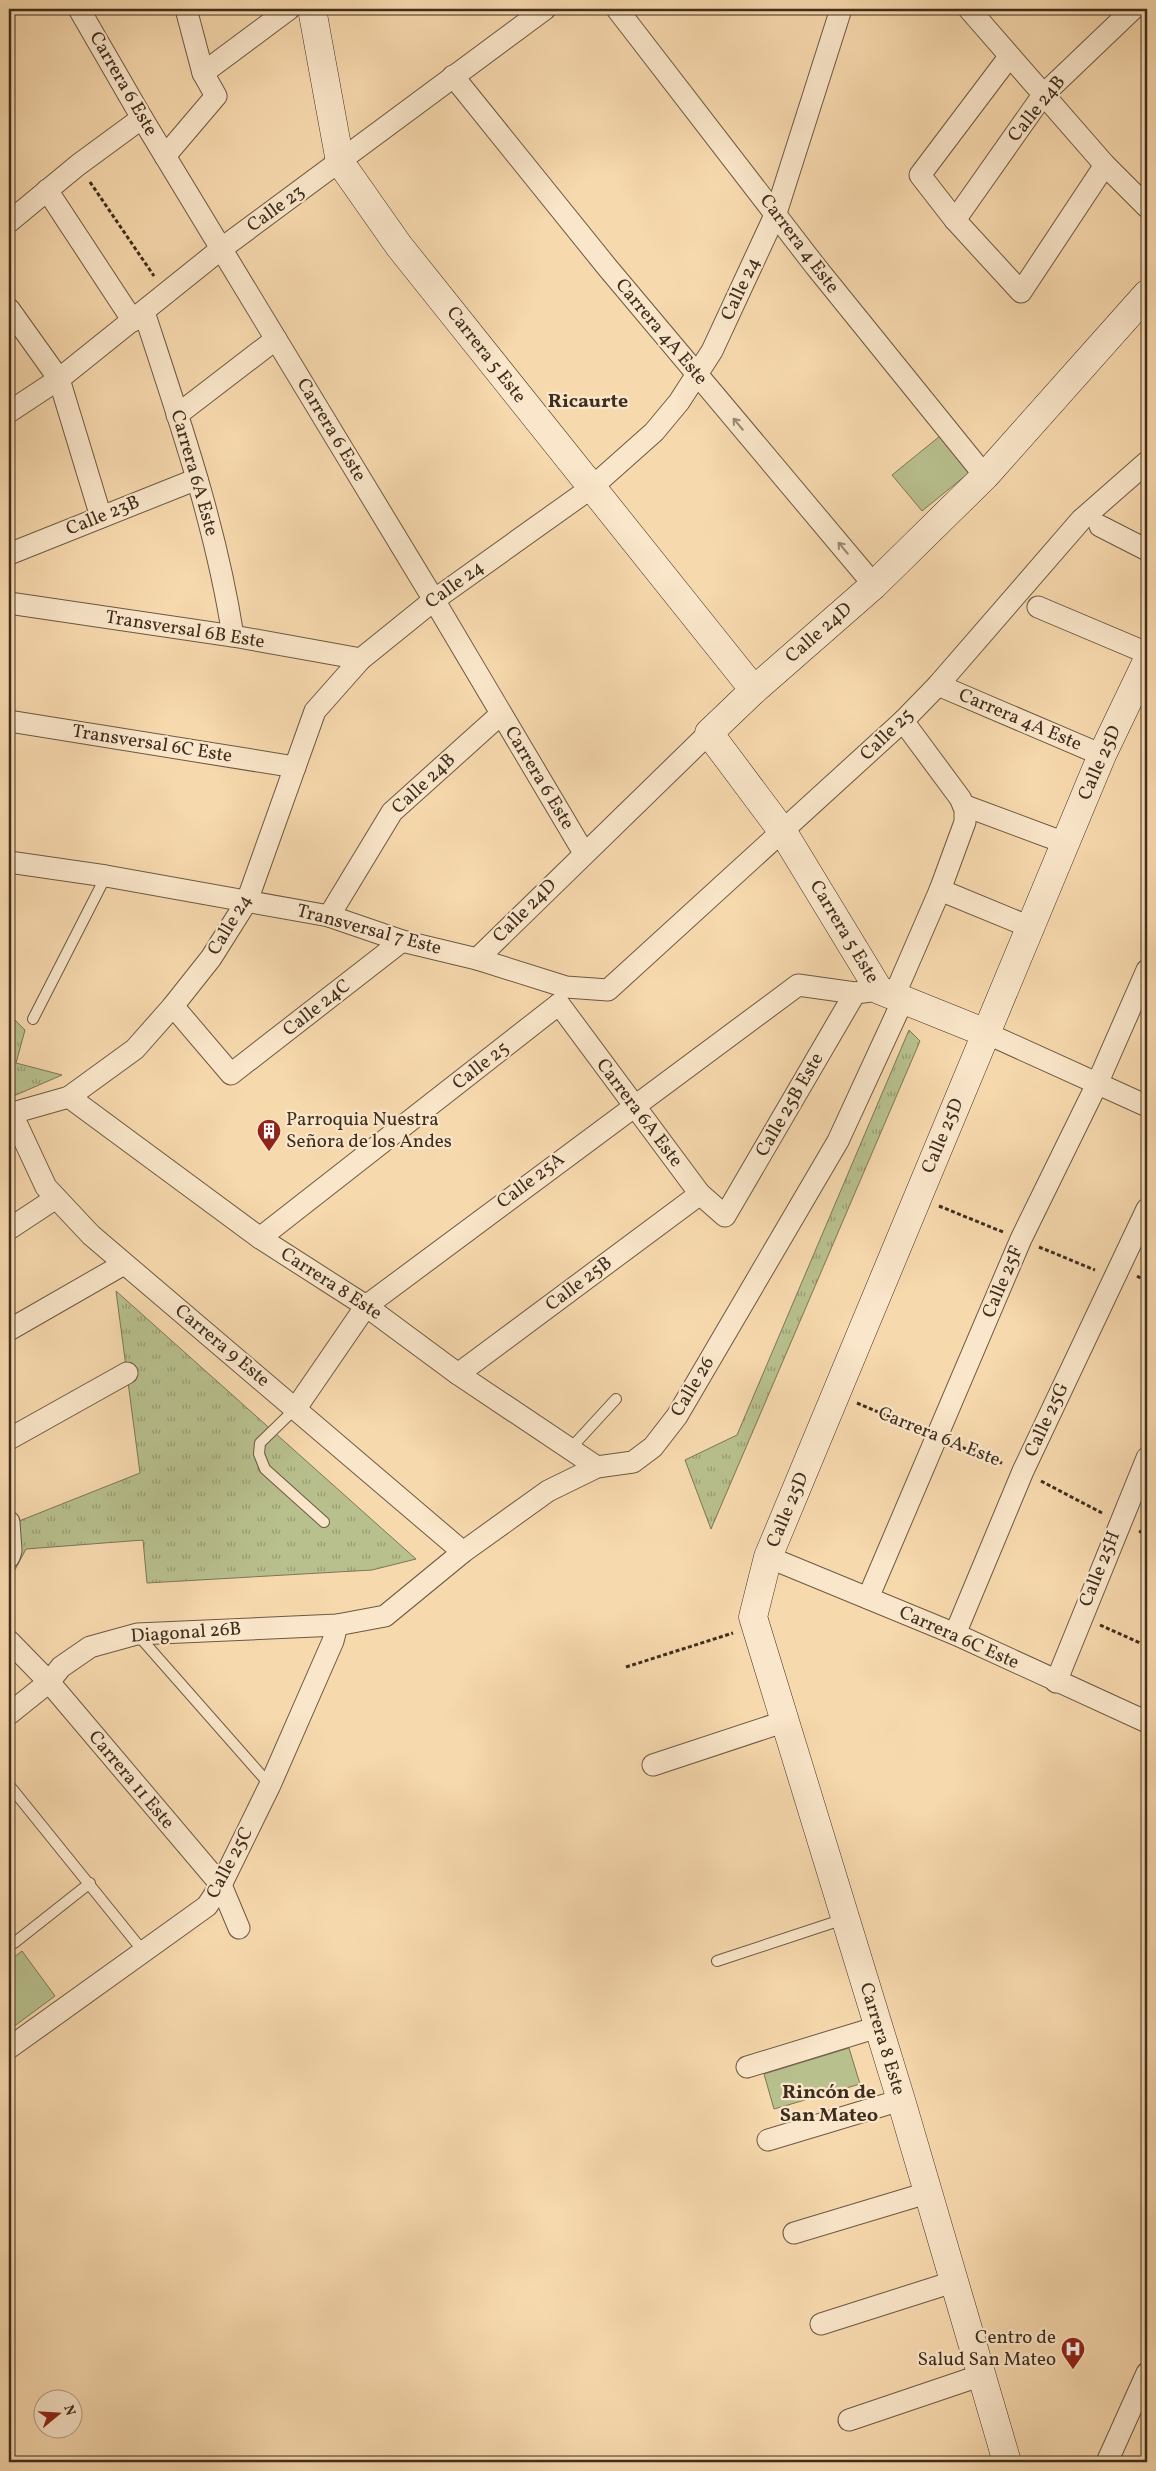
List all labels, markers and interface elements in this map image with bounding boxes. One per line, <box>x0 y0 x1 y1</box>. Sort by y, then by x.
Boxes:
street label: Carrera 6 Este <box>83 27 163 141</box>
street label: Calle 24B <box>1002 70 1072 148</box>
street label: Calle 23 <box>242 179 310 239</box>
street label: Carrera 4 Este <box>753 189 845 299</box>
street label: Calle 24 <box>715 253 767 325</box>
street label: Carrera 4A Este <box>609 273 713 391</box>
street label: Carrera 5 Este <box>440 301 532 409</box>
street label: Carrera 6 Este <box>290 373 372 487</box>
district label: Ricaurte <box>548 388 628 416</box>
street label: Carrera 6A Este <box>164 407 224 539</box>
one-way arrow <box>732 417 743 430</box>
street label: Calle 23B <box>62 489 144 543</box>
one-way arrow <box>837 541 848 554</box>
street label: Calle 24 <box>420 555 490 615</box>
street label: Calle 24D <box>780 597 858 669</box>
street label: Transversal 6B Este <box>103 605 267 655</box>
street label: Carrera 4A Este <box>954 682 1086 758</box>
street label: Calle 25 <box>854 703 920 767</box>
street label: Transversal 6C Este <box>70 719 234 769</box>
street label: Carrera 6 Este <box>498 721 580 835</box>
street label: Calle 25D <box>1072 721 1128 804</box>
street label: Calle 24B <box>386 748 462 820</box>
street label: Calle 24D <box>487 873 563 949</box>
street label: Carrera 5 Este <box>803 876 885 988</box>
street label: Calle 24 <box>202 890 258 960</box>
street label: Transversal 7 Este <box>294 898 444 962</box>
street label: Calle 24C <box>278 973 356 1043</box>
street label: Calle 25 <box>447 1036 515 1096</box>
street label: Calle 25B Este <box>750 1048 830 1162</box>
street label: Carrera 6A Este <box>590 1053 688 1173</box>
street label: Calle 25D <box>916 1094 970 1178</box>
place label: Parroquia Nuestra Señora de los Andes <box>286 1107 452 1155</box>
building icon: Parroquia Nuestra Señora de los Andes <box>256 1118 282 1152</box>
street label: Calle 25A <box>492 1147 570 1215</box>
street label: Carrera 8 Este <box>275 1241 387 1327</box>
street label: Calle 25F <box>976 1242 1030 1322</box>
street label: Calle 25B <box>540 1250 618 1318</box>
street label: Carrera 9 Este <box>169 1299 275 1393</box>
street label: Calle 26 <box>665 1352 721 1422</box>
street label: Calle 25G <box>1018 1379 1076 1461</box>
street label: Carrera 6A Este <box>874 1401 1004 1473</box>
street label: Calle 25D <box>761 1468 815 1552</box>
street label: Calle 25H <box>1073 1527 1127 1611</box>
street label: Carrera 6C Este <box>895 1600 1023 1676</box>
street label: Diagonal 26B <box>130 1616 242 1650</box>
street label: Carrera 11 Este <box>82 1725 180 1835</box>
street label: Calle 25C <box>200 1823 260 1903</box>
street label: Carrera 8 Este <box>853 1979 911 2099</box>
district label: Rincón de San Mateo <box>780 2079 878 2130</box>
place label: Centro de Salud San Mateo <box>918 2325 1056 2373</box>
hospital icon: Centro de Salud San Mateo <box>1060 2336 1086 2370</box>
north arrow <box>32 2388 82 2438</box>
text: N <box>58 2403 80 2418</box>

